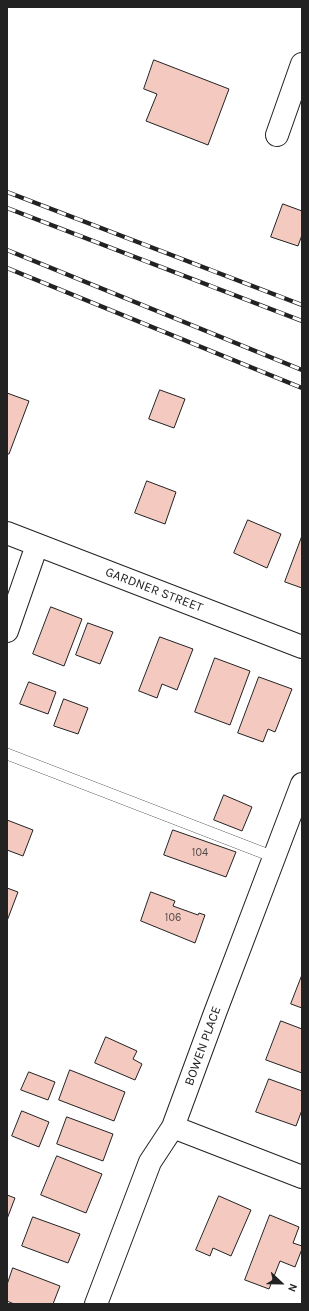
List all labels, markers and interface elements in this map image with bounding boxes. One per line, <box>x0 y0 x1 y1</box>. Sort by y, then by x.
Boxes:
street label: GARDNER STREET <box>103 564 205 616</box>
house number: 104 <box>192 846 208 860</box>
house number: 106 <box>165 911 181 925</box>
street label: BOWEN PLACE <box>181 1004 225 1088</box>
north arrow <box>261 1263 301 1303</box>
text: N <box>285 1282 300 1294</box>

